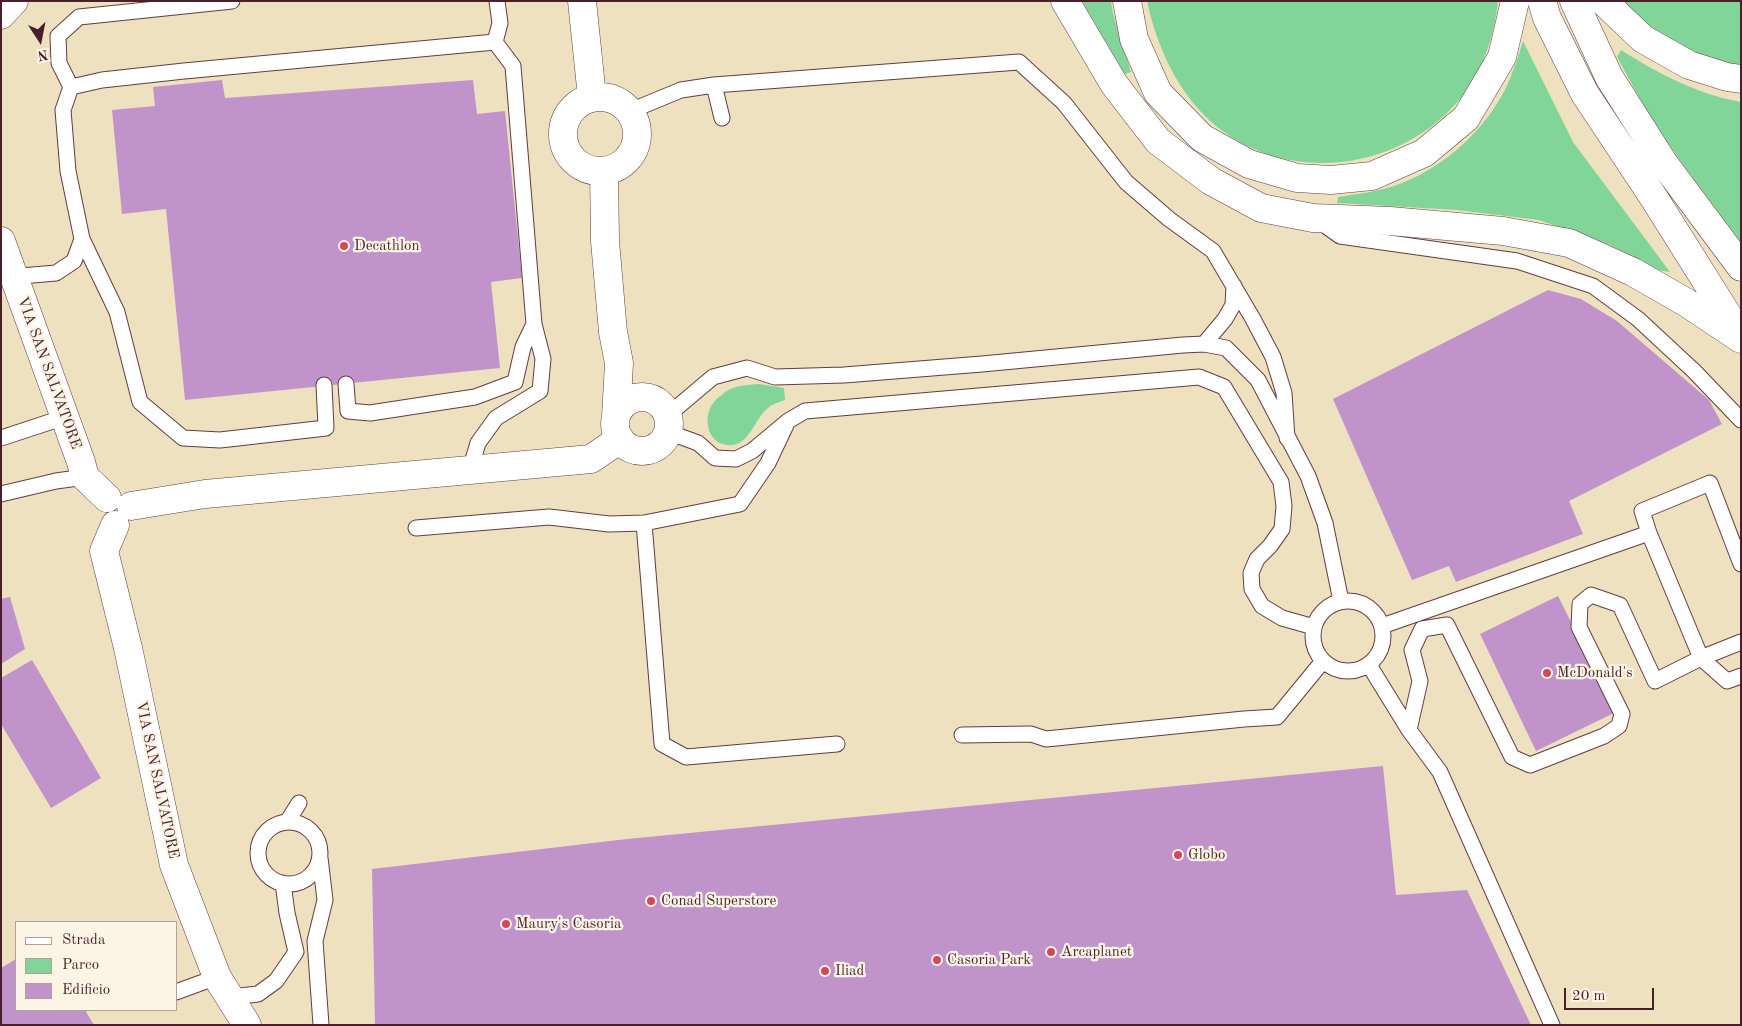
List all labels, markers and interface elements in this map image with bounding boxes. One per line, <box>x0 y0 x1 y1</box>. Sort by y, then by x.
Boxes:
north arrow <box>15 15 65 65</box>
text: N <box>36 47 49 63</box>
place label: Decathlon <box>354 237 420 255</box>
marker: Decathlon <box>338 240 350 252</box>
street label: VIA SAN SALVATORE <box>13 294 85 452</box>
place label: McDonald's <box>1557 664 1633 682</box>
marker: McDonald's <box>1541 667 1553 679</box>
street label: VIA SAN SALVATORE <box>131 700 183 860</box>
place label: Globo <box>1188 846 1225 864</box>
marker: Globo <box>1172 849 1184 861</box>
place label: Conad Superstore <box>661 892 776 910</box>
marker: Conad Superstore <box>645 895 657 907</box>
place label: Maury's Casoria <box>516 915 621 933</box>
marker: Maury's Casoria <box>500 918 512 930</box>
legend <box>15 921 178 1011</box>
text: Strada <box>62 933 105 948</box>
place label: Arcaplanet <box>1061 943 1132 961</box>
marker: Arcaplanet <box>1045 946 1057 958</box>
place label: Casoria Park <box>947 951 1031 969</box>
marker: Casoria Park <box>931 954 943 966</box>
text: Parco <box>62 958 99 973</box>
place label: Iliad <box>835 962 864 980</box>
marker: Iliad <box>819 965 831 977</box>
scale bar <box>1567 978 1657 1010</box>
text: Edificio <box>62 983 110 998</box>
text: 20 m <box>1572 989 1606 1004</box>

